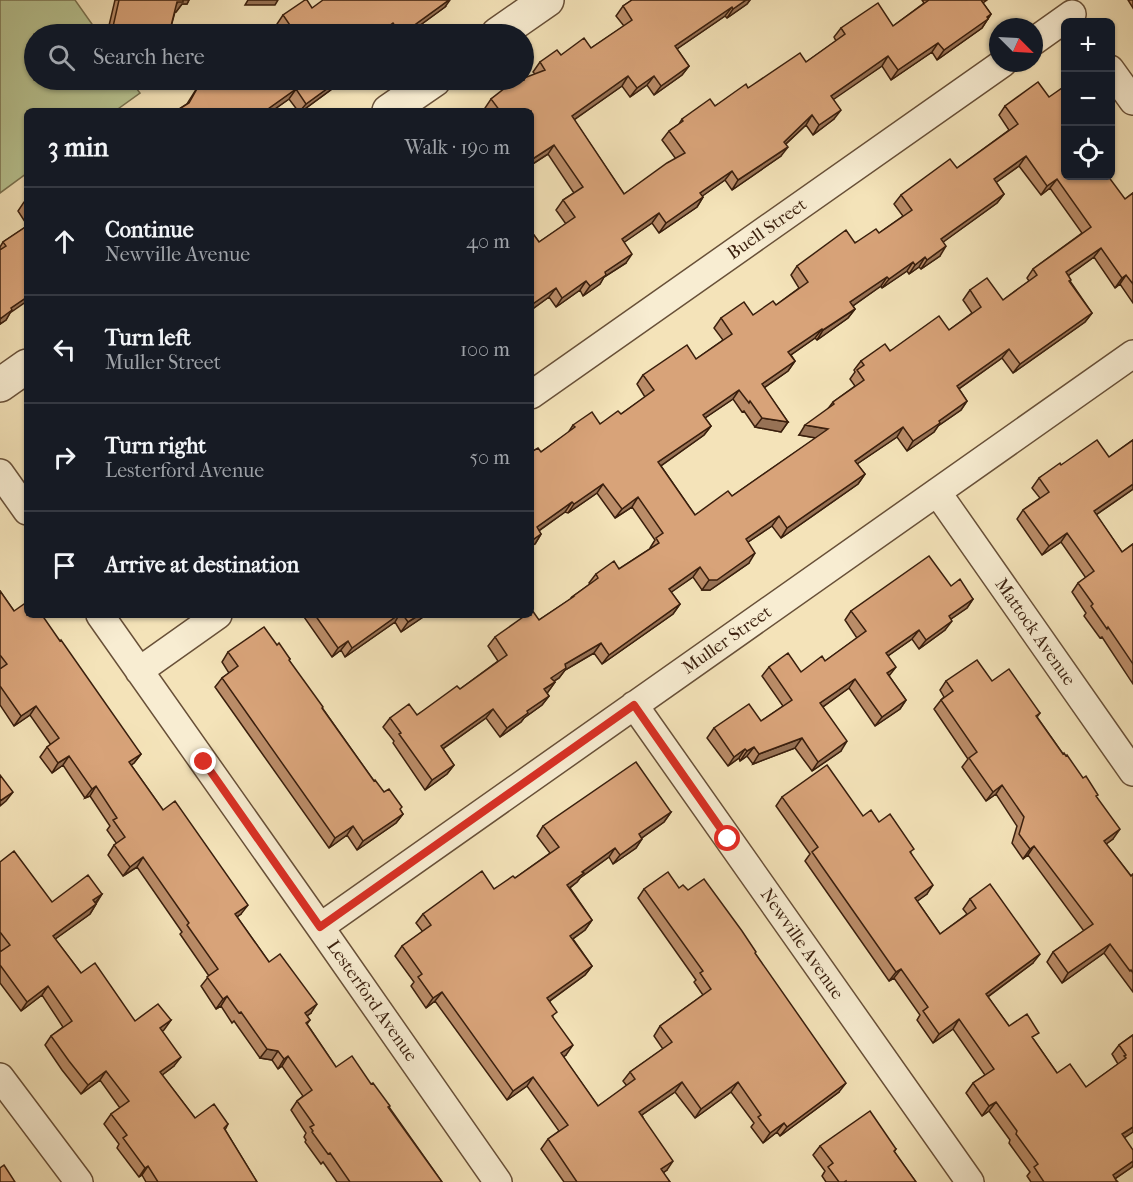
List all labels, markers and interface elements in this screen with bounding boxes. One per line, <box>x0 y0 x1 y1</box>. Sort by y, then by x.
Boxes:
north arrow <box>989 18 1043 72</box>
map controls <box>1061 18 1115 180</box>
button: + <box>1061 18 1115 72</box>
search box <box>24 24 534 90</box>
icon: search <box>45 41 78 74</box>
text: Search here <box>93 44 205 70</box>
button: − <box>1061 72 1115 126</box>
button: locate <box>1061 126 1115 180</box>
text: 3 min <box>48 132 109 163</box>
text: Walk · 190 m <box>404 136 510 159</box>
street label: Buell Street <box>723 194 811 264</box>
text: Continue <box>105 217 194 243</box>
icon: ahead <box>48 225 81 258</box>
text: 40 m <box>466 230 510 253</box>
text: Newville Avenue <box>105 243 250 266</box>
text: Turn left <box>105 325 191 351</box>
icon: left <box>48 333 81 366</box>
text: 100 m <box>460 338 510 361</box>
text: Muller Street <box>105 351 221 374</box>
text: Turn right <box>105 433 206 459</box>
icon: right <box>48 441 81 474</box>
text: 50 m <box>469 446 510 469</box>
text: Lesterford Avenue <box>105 459 264 482</box>
icon: arrive <box>48 549 81 582</box>
text: Arrive at destination <box>105 552 299 578</box>
street label: Mattock Avenue <box>990 574 1080 690</box>
street label: Muller Street <box>678 601 776 678</box>
route end <box>190 748 216 774</box>
route start <box>714 825 740 851</box>
street label: Newville Avenue <box>756 885 848 1004</box>
street label: Lesterford Avenue <box>322 936 422 1066</box>

